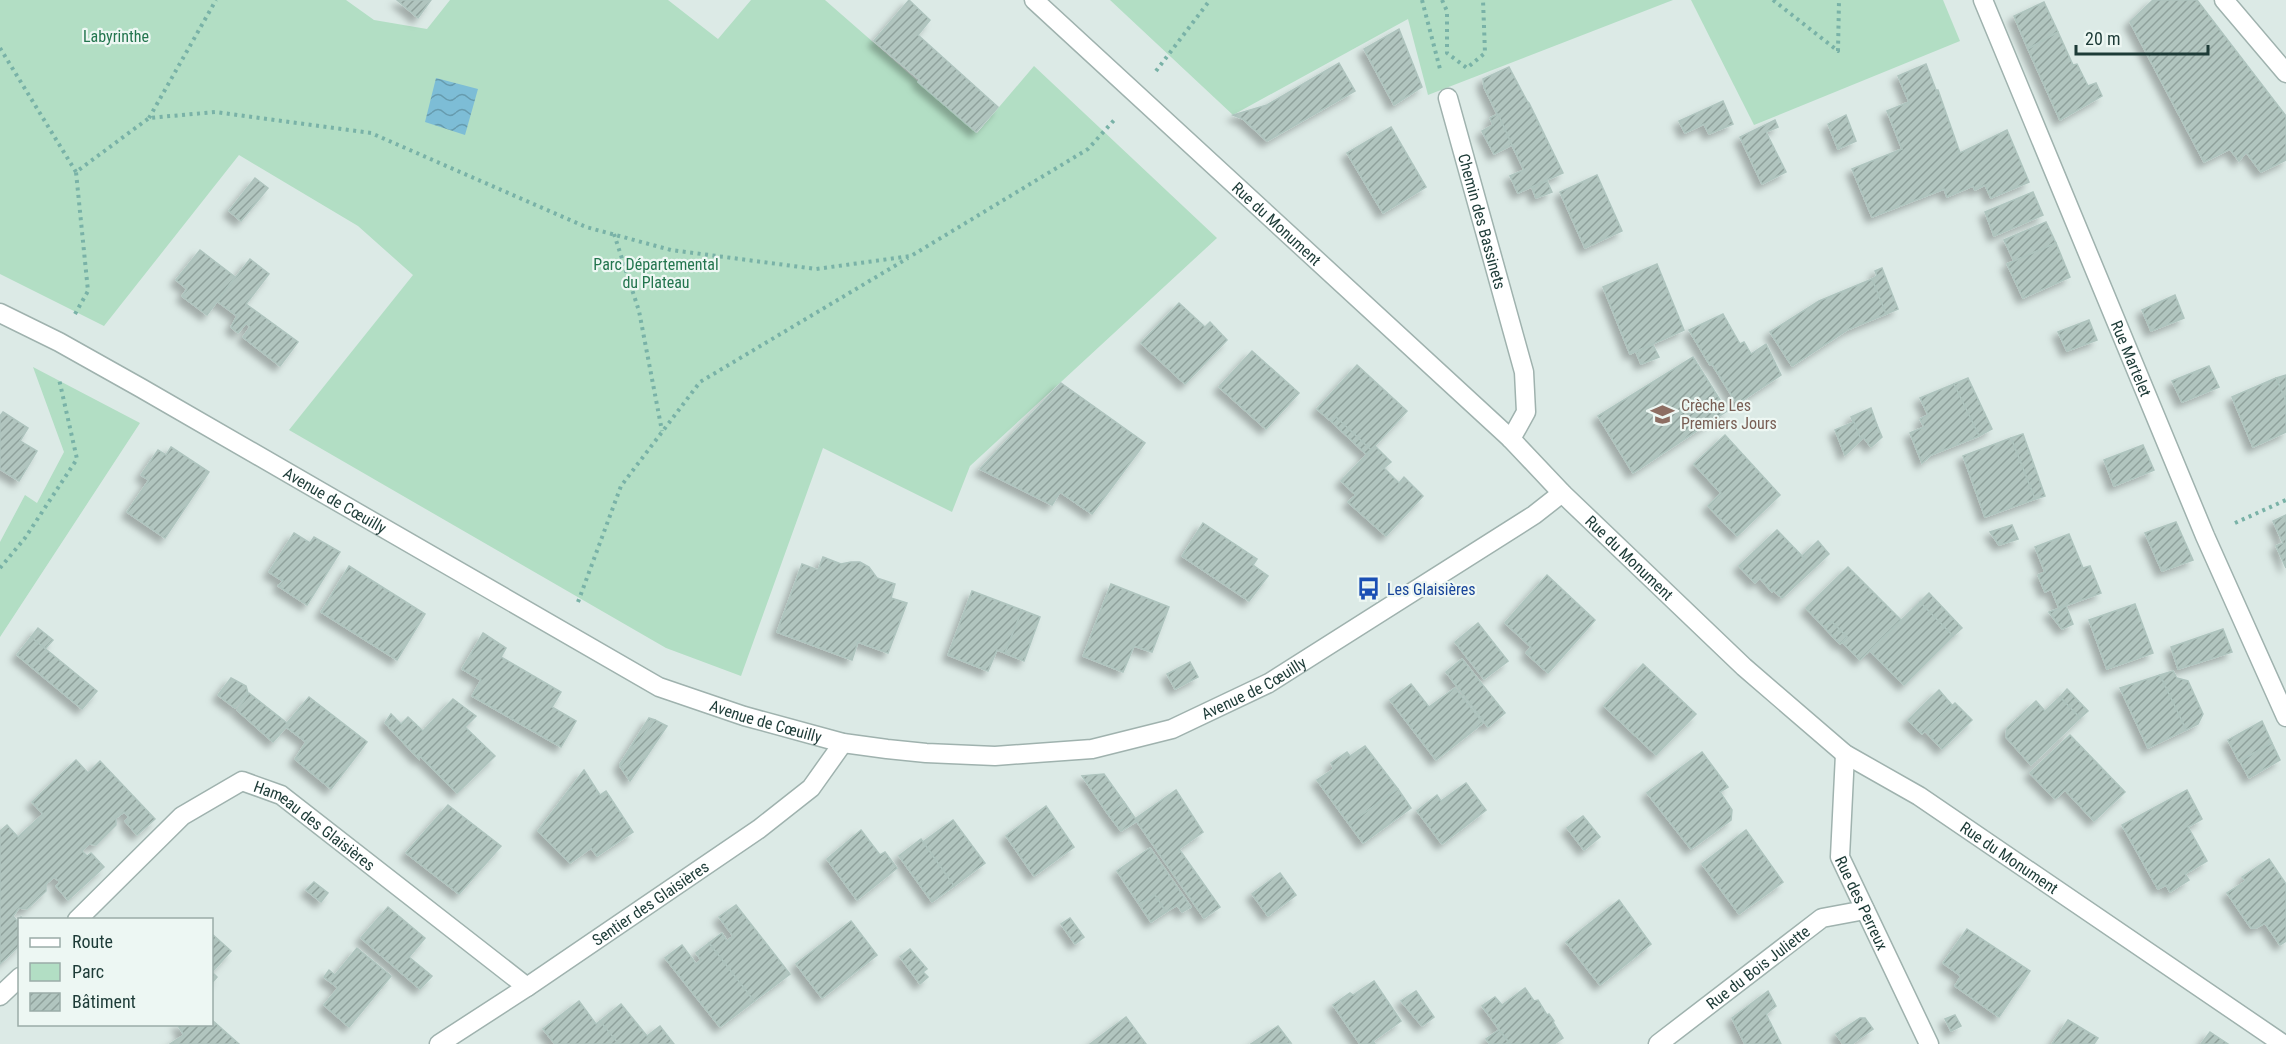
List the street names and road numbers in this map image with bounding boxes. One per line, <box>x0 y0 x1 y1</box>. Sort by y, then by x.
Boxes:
street label: Chemin des Bassinets <box>1454 152 1510 291</box>
street label: Rue du Monument <box>1228 178 1325 270</box>
street label: Rue Martelet <box>2107 318 2155 400</box>
street label: Avenue de Cœuilly <box>280 463 390 538</box>
street label: Rue du Monument <box>1581 512 1677 605</box>
street label: Avenue de Cœuilly <box>1198 653 1310 724</box>
street label: Avenue de Cœuilly <box>707 696 824 747</box>
street label: Hameau des Glaisières <box>251 777 379 875</box>
street label: Rue du Monument <box>1956 818 2062 898</box>
street label: Rue des Perreux <box>1831 853 1892 953</box>
street label: Sentier des Glaisières <box>589 857 712 950</box>
street label: Rue du Bois Juliette <box>1703 922 1814 1013</box>

